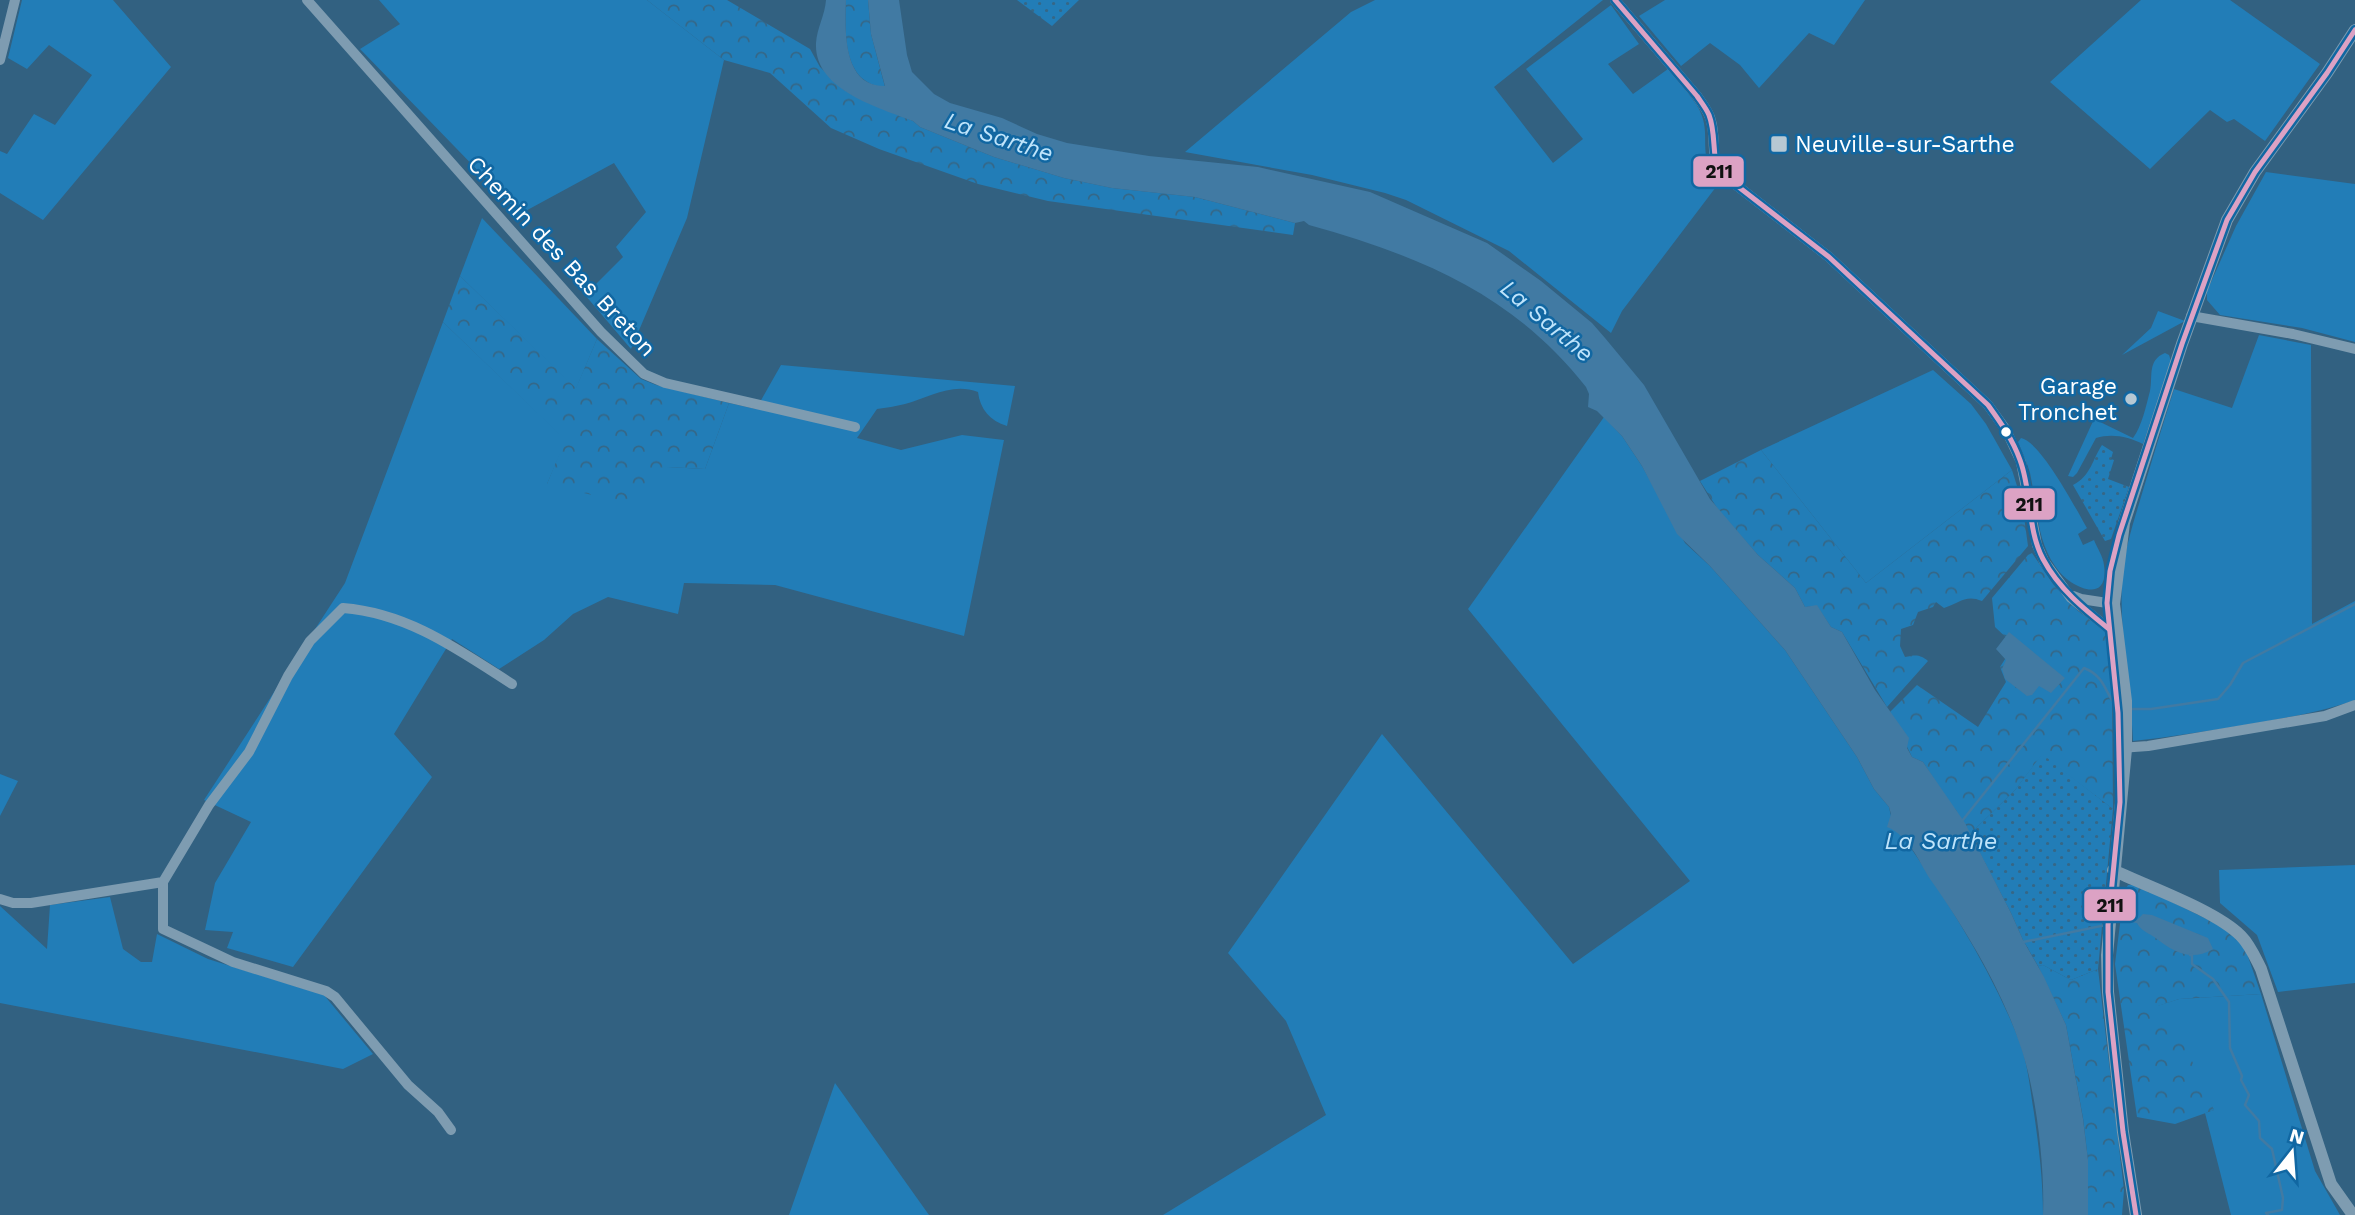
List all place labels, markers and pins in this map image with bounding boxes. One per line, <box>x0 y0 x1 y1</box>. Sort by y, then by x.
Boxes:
place label: Neuville-sur-Sarthe <box>1795 131 2015 158</box>
marker: Neuville-sur-Sarthe <box>1769 134 1789 154</box>
place label: Garage Tronchet <box>2018 373 2117 426</box>
marker: Garage Tronchet <box>2123 391 2139 407</box>
unlabelled marker <box>1999 425 2013 439</box>

